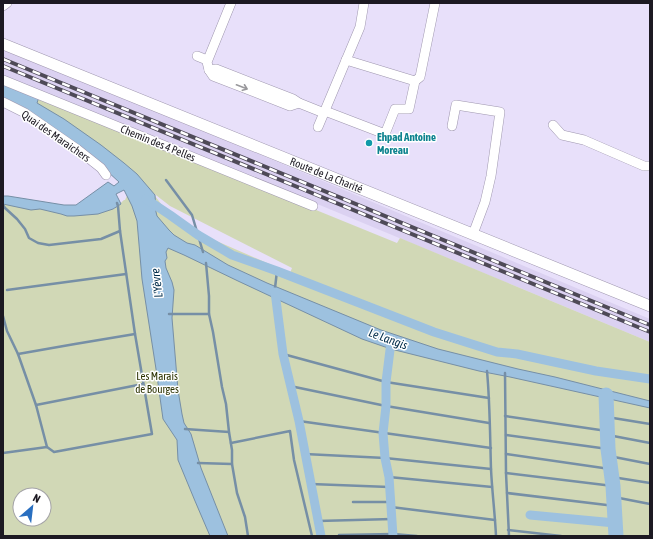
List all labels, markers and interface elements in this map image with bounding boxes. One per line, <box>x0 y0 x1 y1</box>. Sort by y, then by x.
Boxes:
one-way arrow <box>236 84 248 92</box>
street label: Quai des Maraichers <box>19 108 93 164</box>
street label: Chemin des 4 Pelles <box>119 123 197 164</box>
place label: Ehpad Antoine Moreau <box>377 131 436 156</box>
marker: Ehpad Antoine Moreau <box>364 138 374 148</box>
street label: Route de La Charité <box>288 155 365 195</box>
water label: L'Yèvre <box>148 267 166 299</box>
water label: Le Langis <box>367 326 409 352</box>
park label: Les Marais de Bourges <box>135 370 179 395</box>
north arrow <box>12 487 52 527</box>
text: N <box>31 491 42 505</box>

